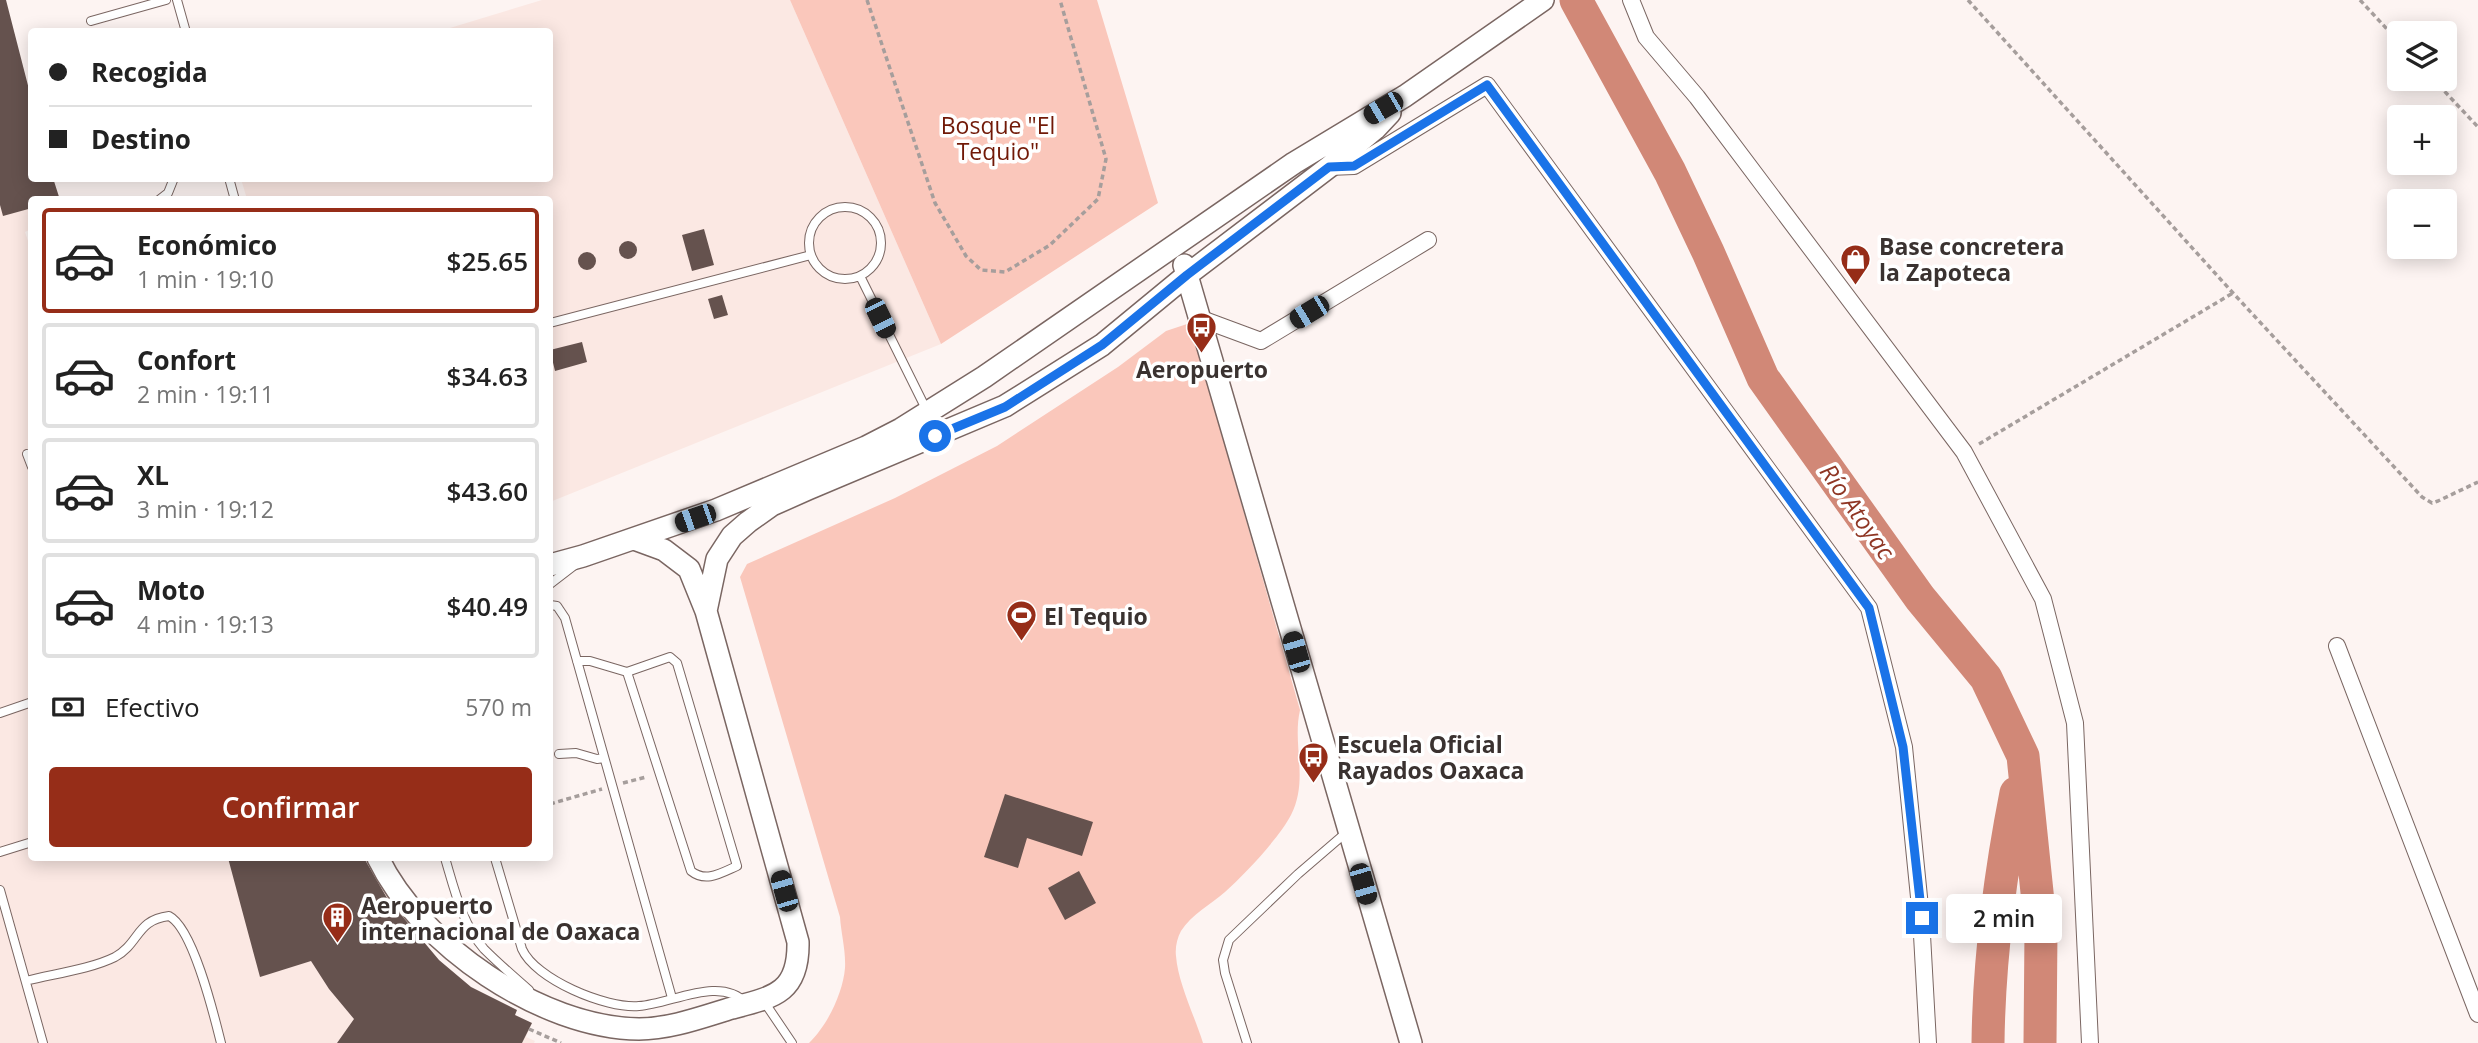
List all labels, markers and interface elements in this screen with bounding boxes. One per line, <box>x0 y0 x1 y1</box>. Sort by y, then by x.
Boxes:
map controls <box>2387 21 2457 259</box>
button: layers <box>2387 21 2457 91</box>
text: Recogida <box>91 54 208 90</box>
car <box>1360 88 1407 128</box>
button: + <box>2387 105 2457 175</box>
park label: Bosque "El Tequio" <box>941 109 1055 167</box>
text: Destino <box>91 121 191 157</box>
button: − <box>2387 189 2457 259</box>
text: Económico <box>137 227 277 263</box>
icon: car <box>53 229 116 292</box>
place label: Base concretera la Zapoteca <box>1879 230 2064 288</box>
shop icon: Base concretera la Zapoteca <box>1839 242 1873 286</box>
text: $25.65 <box>447 243 528 279</box>
text: 1 min · 19:10 <box>137 263 274 295</box>
car <box>1286 292 1333 332</box>
car <box>862 295 899 341</box>
bus stop icon: Aeropuerto <box>1185 311 1219 355</box>
text: Confort <box>137 342 236 378</box>
icon: car <box>53 344 116 407</box>
place label: Aeropuerto <box>1136 353 1268 385</box>
text: $34.63 <box>447 358 528 394</box>
text: 2 min · 19:11 <box>137 378 274 410</box>
route start <box>919 420 951 452</box>
text: XL <box>137 457 169 493</box>
water label: Río Atoyac <box>1813 457 1904 566</box>
icon: car <box>53 459 116 522</box>
text: $43.60 <box>447 473 528 509</box>
text: 3 min · 19:12 <box>137 493 274 525</box>
car <box>672 501 719 535</box>
text: Moto <box>137 572 205 608</box>
icon: car <box>53 574 116 637</box>
text: $40.49 <box>447 588 528 624</box>
sports icon: El Tequio <box>1004 599 1038 643</box>
place label: El Tequio <box>1044 600 1148 632</box>
text: 4 min · 19:13 <box>137 608 274 640</box>
car <box>1281 629 1312 675</box>
icon: cash <box>49 688 87 726</box>
text: Efectivo <box>105 689 200 725</box>
text: 570 m <box>465 691 532 723</box>
place label: Escuela Oficial Rayados Oaxaca <box>1337 728 1524 786</box>
bus stop icon: Escuela Oficial Rayados Oaxaca <box>1297 740 1331 784</box>
button: Confirmar <box>49 767 532 847</box>
car <box>1348 861 1379 907</box>
car <box>769 868 800 914</box>
place label: Aeropuerto internacional de Oaxaca <box>361 889 640 947</box>
callout: 2 min <box>1946 894 2062 942</box>
building icon: Aeropuerto internacional de Oaxaca <box>321 901 355 945</box>
route end <box>1906 902 1938 934</box>
text: 2 min <box>1973 902 2035 934</box>

